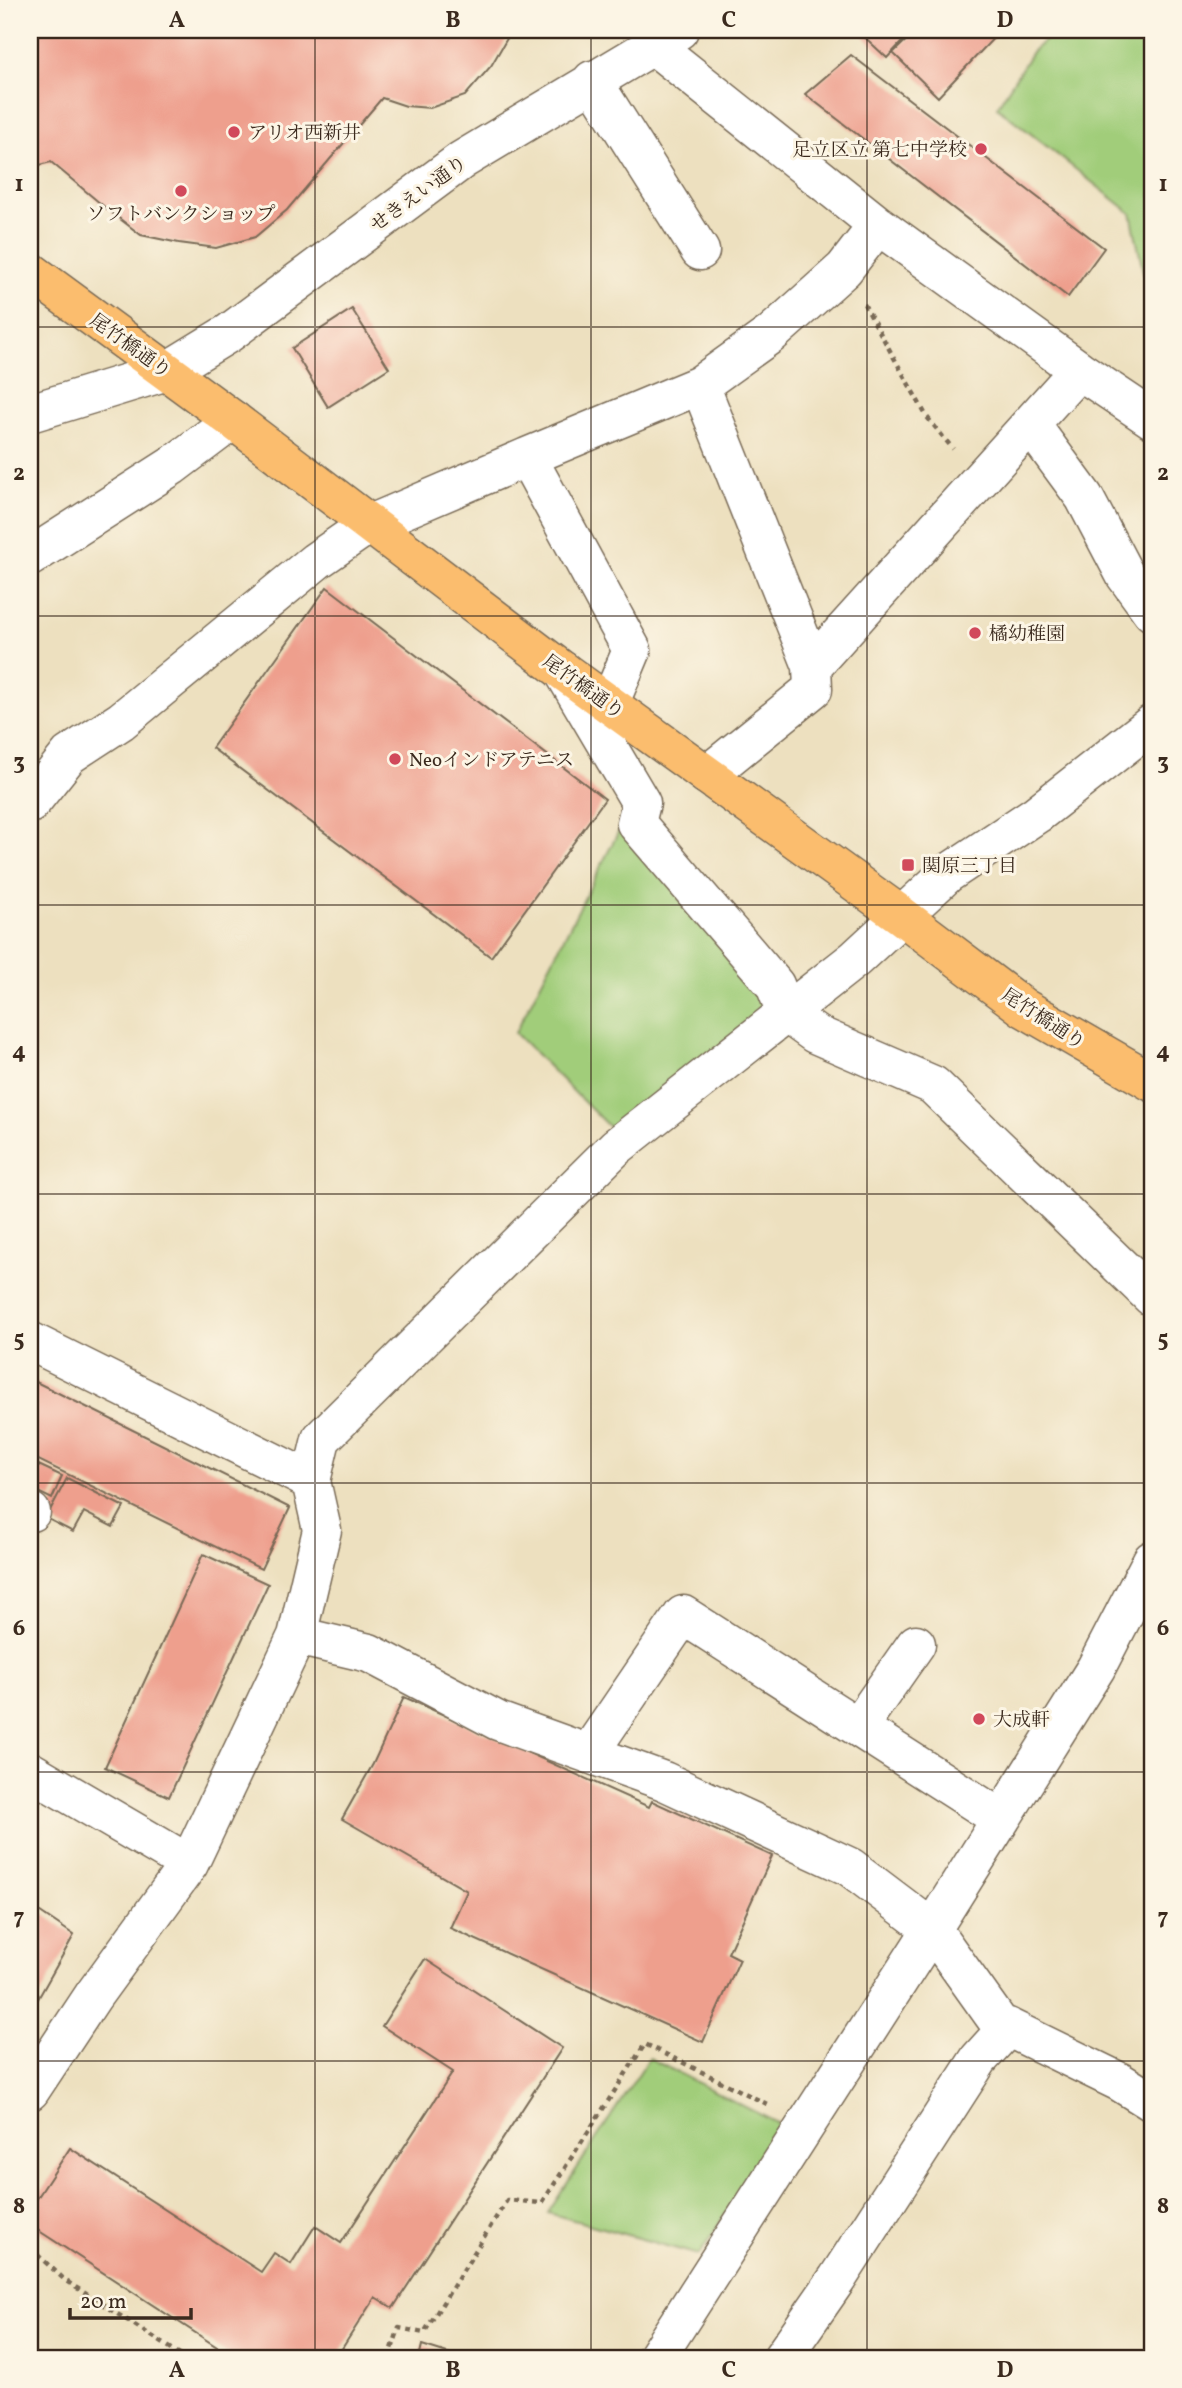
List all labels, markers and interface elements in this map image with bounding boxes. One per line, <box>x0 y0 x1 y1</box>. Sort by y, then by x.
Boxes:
text: A <box>169 5 185 37</box>
text: B <box>445 5 461 37</box>
text: C <box>722 5 736 37</box>
text: D <box>997 5 1014 37</box>
place label: アリオ西新井 <box>248 121 361 147</box>
marker: アリオ西新井 <box>226 124 242 140</box>
place label: 足立区立 第七中学校 <box>792 138 967 164</box>
marker: 足立区立 第七中学校 <box>973 141 989 157</box>
street label: せきえい通り <box>365 151 473 239</box>
text: 1 <box>14 169 24 201</box>
text: 1 <box>1158 169 1168 201</box>
marker: ソフトバンクショップ <box>173 183 189 199</box>
place label: ソフトバンクショップ <box>87 202 275 228</box>
street label: 尾竹橋通り <box>84 308 176 385</box>
text: 2 <box>13 458 25 490</box>
text: 2 <box>1157 458 1169 490</box>
place label: 橘幼稚園 <box>989 622 1065 648</box>
marker: 橘幼稚園 <box>967 625 983 641</box>
street label: 尾竹橋通り <box>537 649 629 726</box>
text: 3 <box>13 747 25 779</box>
text: 3 <box>1157 747 1169 779</box>
place label: Neoインドアテニス <box>409 748 574 774</box>
marker: Neoインドアテニス <box>387 751 403 767</box>
place label: 関原三丁目 <box>922 854 1017 880</box>
marker: 関原三丁目 <box>900 857 916 873</box>
street label: 尾竹橋通り <box>996 983 1090 1056</box>
text: 4 <box>12 1036 26 1068</box>
text: 4 <box>1156 1036 1170 1068</box>
text: 5 <box>13 1324 25 1356</box>
text: 5 <box>1157 1324 1169 1356</box>
text: 6 <box>13 1613 25 1645</box>
text: 6 <box>1157 1613 1169 1645</box>
place label: 大成軒 <box>993 1708 1050 1734</box>
marker: 大成軒 <box>971 1711 987 1727</box>
text: 7 <box>14 1902 25 1934</box>
text: 7 <box>1158 1902 1169 1934</box>
text: 8 <box>13 2191 25 2223</box>
text: 8 <box>1157 2191 1169 2223</box>
scale bar <box>70 2276 191 2320</box>
text: 20 m <box>80 2288 126 2317</box>
text: A <box>169 2355 185 2387</box>
text: B <box>445 2355 461 2387</box>
text: C <box>722 2355 736 2387</box>
text: D <box>997 2355 1014 2387</box>

